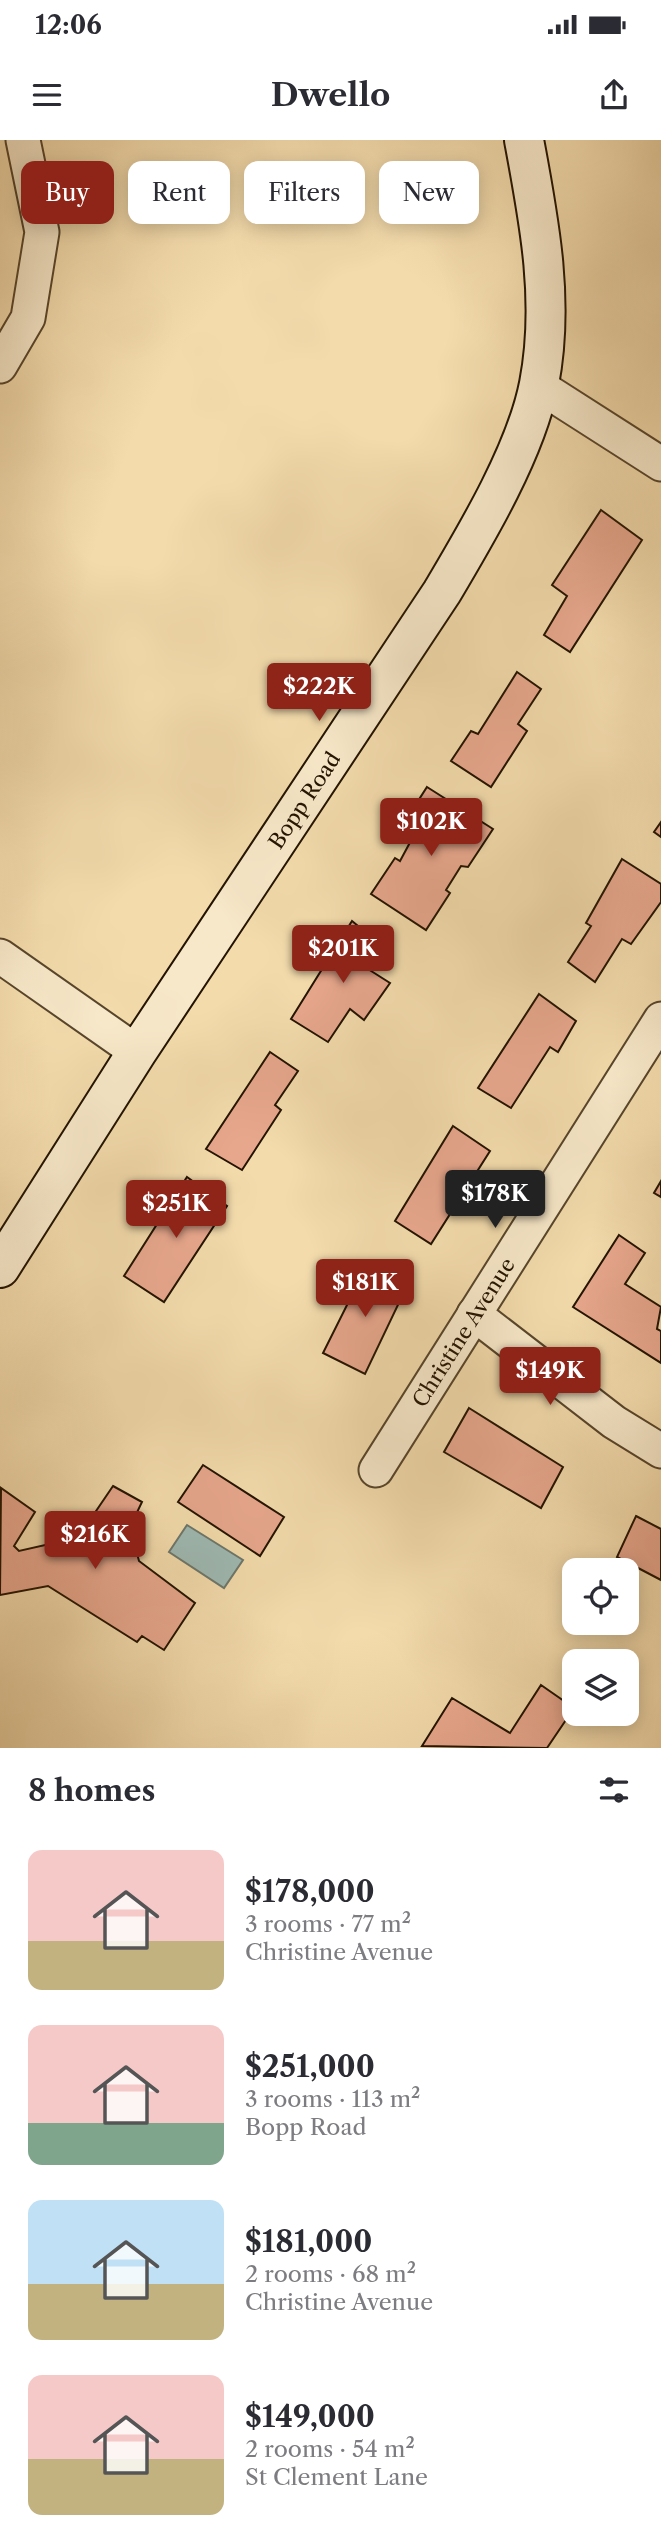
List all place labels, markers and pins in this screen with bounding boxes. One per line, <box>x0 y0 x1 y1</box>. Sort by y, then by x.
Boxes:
pin: $222K <box>270 664 368 723</box>
pin: $102K <box>382 798 480 858</box>
pin: $201K <box>294 926 392 985</box>
pin: $178K <box>446 1170 544 1230</box>
pin: $251K <box>127 1180 225 1240</box>
pin: $181K <box>316 1260 414 1319</box>
pin: $149K <box>501 1348 599 1407</box>
pin: $216K <box>46 1512 144 1571</box>

